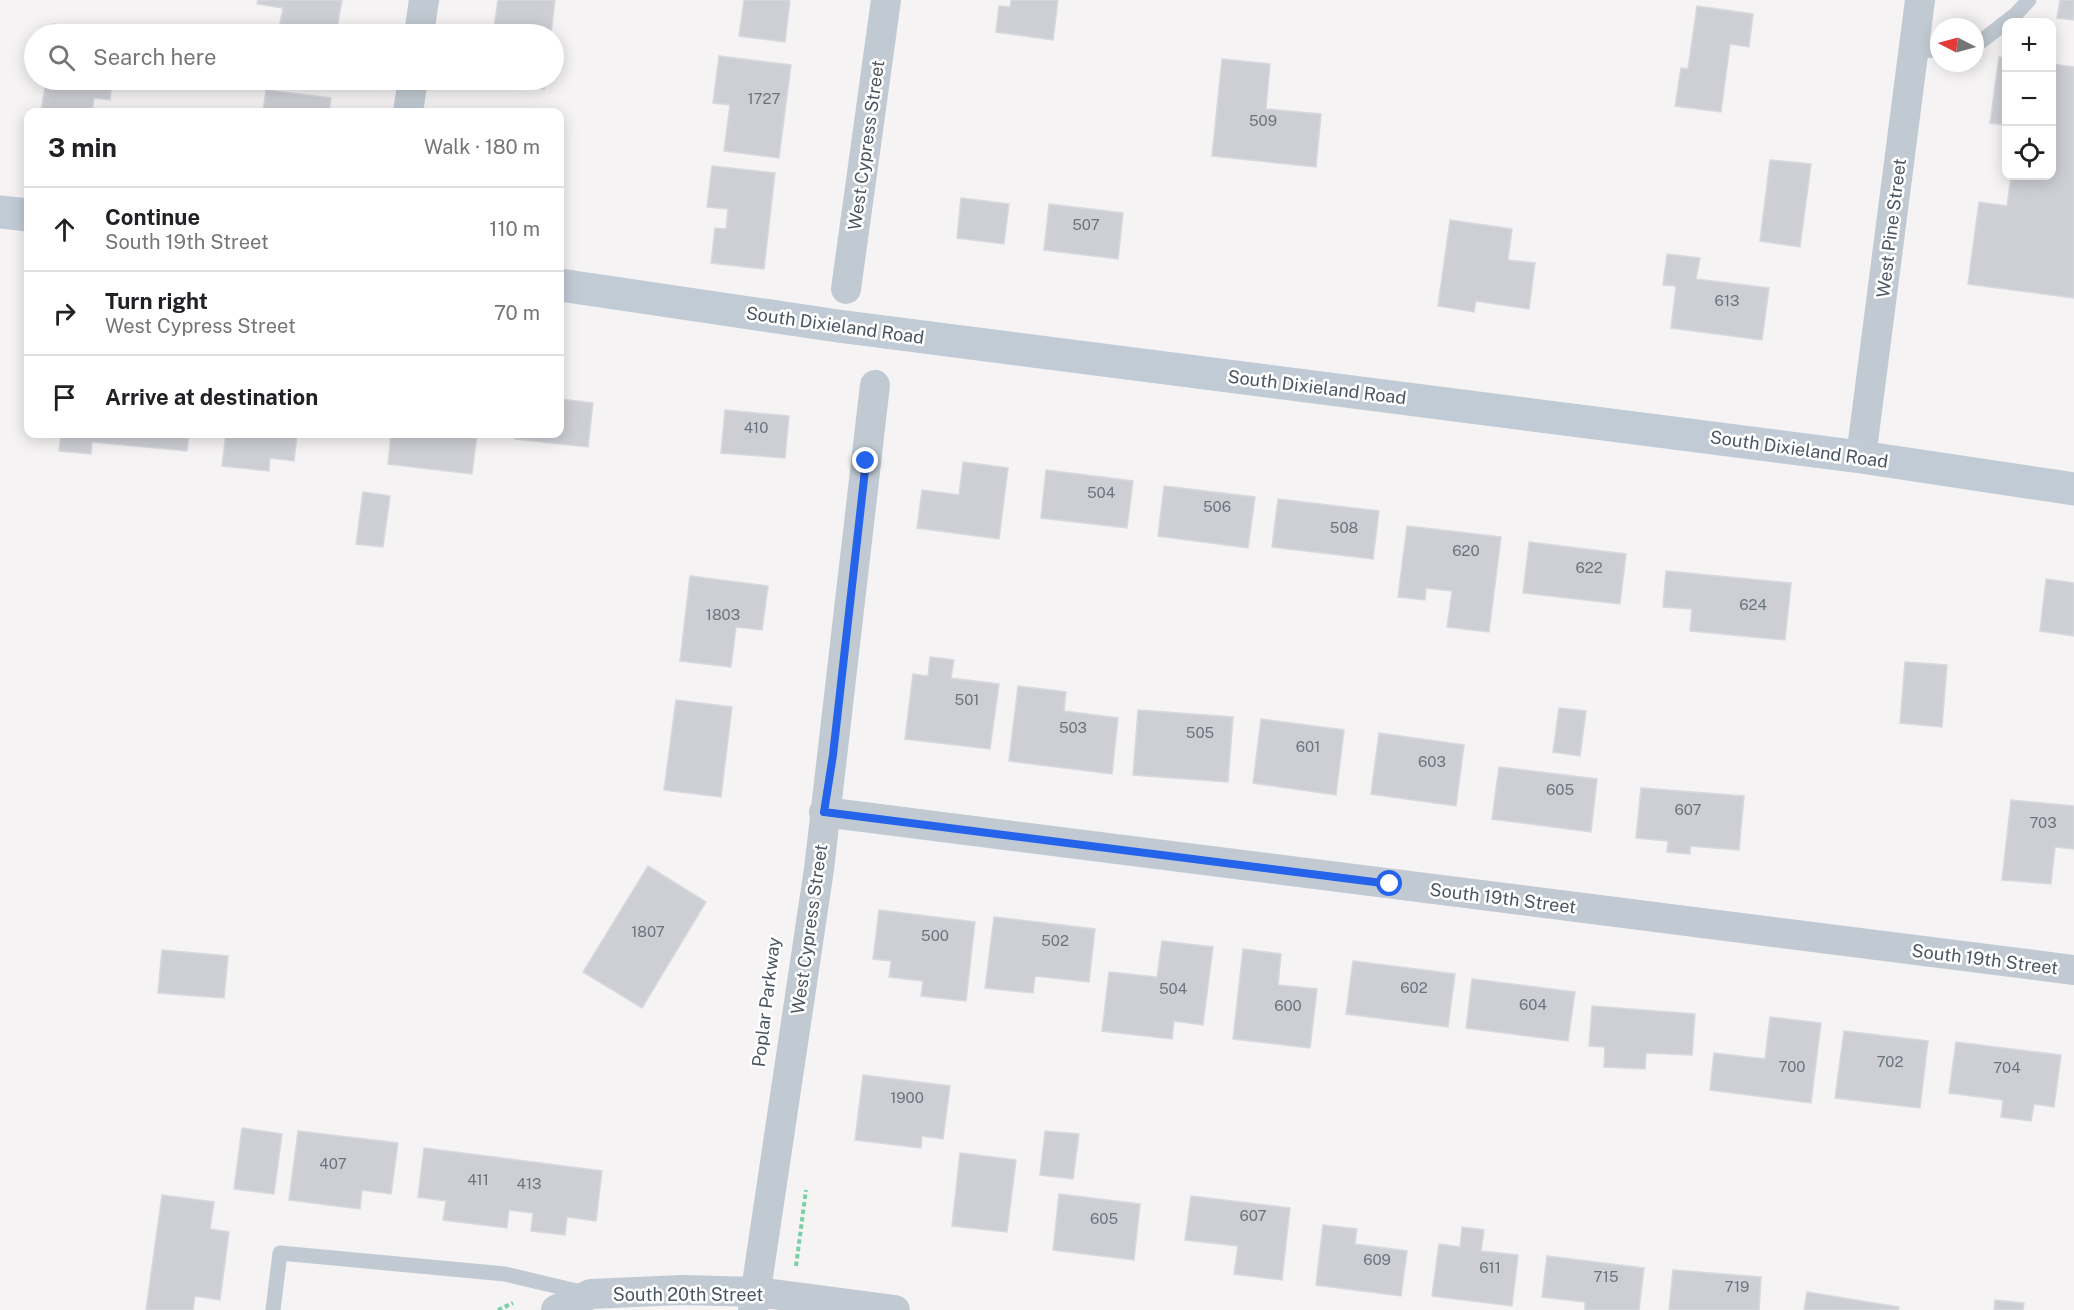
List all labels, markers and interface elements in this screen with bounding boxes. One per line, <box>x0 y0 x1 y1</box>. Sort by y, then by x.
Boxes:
north arrow <box>1930 18 1984 72</box>
map controls <box>2002 18 2056 180</box>
button: + <box>2002 18 2056 72</box>
search box <box>24 24 564 90</box>
icon: search <box>45 41 78 74</box>
text: Search here <box>93 44 217 70</box>
street label: West Cypress Street <box>844 59 888 231</box>
button: − <box>2002 72 2056 126</box>
house number: 1727 <box>747 90 781 107</box>
house number: 509 <box>1249 112 1277 129</box>
button: locate <box>2002 126 2056 180</box>
text: 3 min <box>48 132 117 163</box>
text: Walk · 180 m <box>424 135 540 159</box>
street label: West Pine Street <box>1872 157 1910 299</box>
text: Continue <box>105 204 200 230</box>
icon: ahead <box>48 213 81 246</box>
house number: 507 <box>1072 216 1100 233</box>
text: 110 m <box>489 217 540 241</box>
text: South 19th Street <box>105 230 269 254</box>
text: Turn right <box>105 288 208 314</box>
house number: 613 <box>1715 292 1739 309</box>
icon: right <box>48 297 81 330</box>
text: 70 m <box>494 301 540 325</box>
street label: South Dixieland Road <box>745 302 925 348</box>
text: West Cypress Street <box>105 314 296 338</box>
street label: South Dixieland Road <box>1227 366 1407 408</box>
icon: arrive <box>48 381 81 414</box>
text: Arrive at destination <box>105 384 318 410</box>
house number: 410 <box>744 419 768 436</box>
street label: South Dixieland Road <box>1709 426 1889 472</box>
route end <box>852 447 878 473</box>
house number: 504 <box>1087 484 1115 501</box>
house number: 506 <box>1203 498 1231 515</box>
house number: 508 <box>1330 519 1358 536</box>
house number: 620 <box>1452 542 1480 559</box>
house number: 622 <box>1575 559 1603 576</box>
house number: 624 <box>1739 596 1767 613</box>
house number: 1803 <box>706 606 740 623</box>
house number: 501 <box>955 691 979 708</box>
house number: 503 <box>1059 719 1087 736</box>
house number: 505 <box>1186 724 1214 741</box>
house number: 601 <box>1296 738 1320 755</box>
house number: 603 <box>1418 753 1446 770</box>
house number: 605 <box>1546 781 1574 798</box>
house number: 607 <box>1674 801 1702 818</box>
house number: 703 <box>2029 814 2057 831</box>
street label: West Cypress Street <box>787 843 831 1015</box>
route start <box>1376 870 1402 896</box>
street label: South 19th Street <box>1429 879 1577 917</box>
house number: 1807 <box>631 923 665 940</box>
house number: 500 <box>921 927 949 944</box>
house number: 502 <box>1041 932 1069 949</box>
street label: Poplar Parkway <box>748 936 784 1068</box>
street label: South 19th Street <box>1911 940 2059 978</box>
house number: 602 <box>1400 979 1428 996</box>
house number: 504 <box>1159 980 1187 997</box>
house number: 604 <box>1519 996 1547 1013</box>
house number: 600 <box>1274 997 1302 1014</box>
house number: 702 <box>1877 1053 1903 1070</box>
house number: 700 <box>1779 1058 1805 1075</box>
house number: 704 <box>1993 1059 2021 1076</box>
house number: 1900 <box>890 1089 924 1106</box>
house number: 407 <box>319 1155 347 1172</box>
house number: 411 <box>467 1171 489 1188</box>
house number: 413 <box>517 1175 541 1192</box>
house number: 607 <box>1239 1207 1267 1224</box>
house number: 605 <box>1090 1210 1118 1227</box>
house number: 609 <box>1363 1251 1391 1268</box>
house number: 611 <box>1479 1259 1501 1276</box>
house number: 715 <box>1593 1268 1619 1285</box>
house number: 719 <box>1725 1278 1749 1295</box>
street label: South 20th Street <box>613 1284 763 1305</box>

